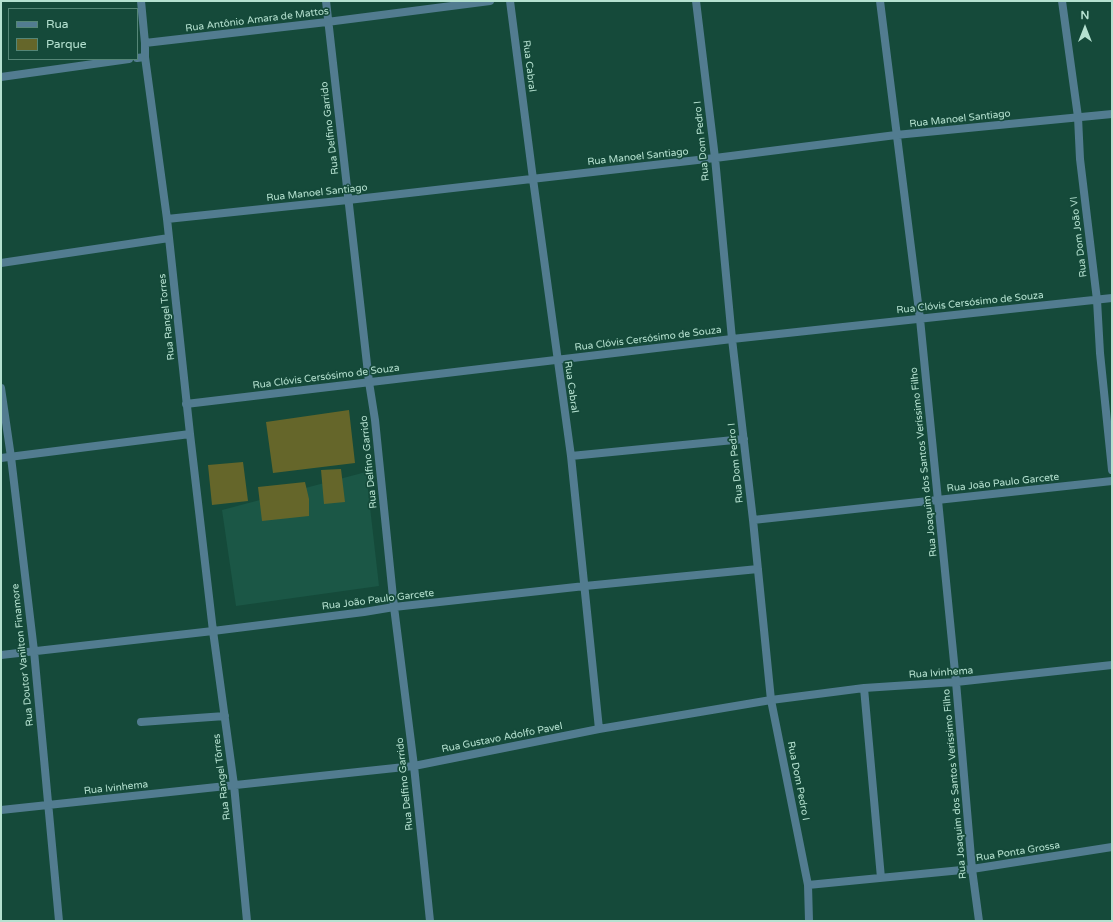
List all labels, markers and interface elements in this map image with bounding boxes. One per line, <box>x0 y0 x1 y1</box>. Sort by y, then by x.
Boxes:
street label: Rua Antônio Amara de Mattos <box>185 5 329 35</box>
legend <box>8 8 138 60</box>
north arrow <box>1065 8 1105 48</box>
text: N <box>1081 9 1089 22</box>
text: Rua <box>46 17 69 31</box>
text: Parque <box>46 37 87 51</box>
street label: Rua Cabral <box>520 39 538 93</box>
street label: Rua Delfino Garrido <box>318 81 342 175</box>
street label: Rua Dom Pedro I <box>692 100 712 182</box>
street label: Rua Manoel Santiago <box>909 108 1011 130</box>
street label: Rua Manoel Santiago <box>587 146 689 168</box>
street label: Rua Manoel Santiago <box>266 182 368 204</box>
street label: Rua Dom João VI <box>1068 196 1090 278</box>
street label: Rua Rangel Torres <box>156 273 178 361</box>
street label: Rua Clóvis Cersósimo de Souza <box>896 289 1044 317</box>
street label: Rua Clóvis Cersósimo de Souza <box>574 324 722 354</box>
street label: Rua Cabral <box>561 360 581 414</box>
street label: Rua Clóvis Cersósimo de Souza <box>252 362 400 392</box>
street label: Rua Joaquim dos Santos Veríssimo Filho <box>908 367 940 557</box>
street label: Rua Delfino Garrido <box>358 415 380 509</box>
street label: Rua Dom Pedro I <box>726 422 746 504</box>
street label: Rua João Paulo Garcete <box>946 471 1060 495</box>
street label: Rua Doutor Vanilton Finamore <box>10 583 36 727</box>
street label: Rua João Paulo Garcete <box>321 587 435 613</box>
street label: Rua Ivinhema <box>908 665 974 681</box>
street label: Rua Joaquim dos Santos Veríssimo Filho <box>941 689 969 879</box>
street label: Rua Gustavo Adolfo Pavel <box>441 720 563 756</box>
street label: Rua Rangel Tôrres <box>211 733 233 821</box>
street label: Rua Delfino Garrido <box>394 737 416 831</box>
street label: Rua Dom Pedro I <box>784 740 812 822</box>
street label: Rua Ivinhema <box>83 779 149 797</box>
street label: Rua Ponta Grossa <box>975 839 1061 865</box>

